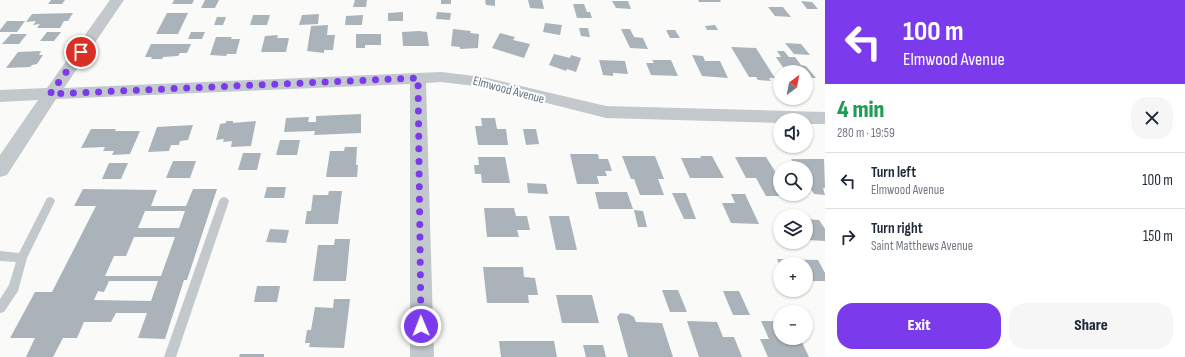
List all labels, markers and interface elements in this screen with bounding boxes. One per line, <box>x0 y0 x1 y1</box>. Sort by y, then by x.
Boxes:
text: 100 m <box>903 15 964 48</box>
icon: left <box>837 16 889 68</box>
pin <box>64 35 98 69</box>
icon: arrive <box>70 41 92 63</box>
text: Elmwood Avenue <box>903 49 1005 70</box>
north arrow <box>773 65 813 105</box>
map controls <box>773 65 813 345</box>
street label: Elmwood Avenue <box>471 73 546 107</box>
text: 4 min <box>837 95 884 124</box>
button: close <box>1131 97 1173 139</box>
button: sound <box>773 113 813 153</box>
text: 280 m · 19:59 <box>837 125 895 141</box>
button: search <box>773 161 813 201</box>
text: Turn left <box>871 163 916 182</box>
icon: left <box>837 170 859 192</box>
text: 100 m <box>1142 171 1173 190</box>
text: Elmwood Avenue <box>871 182 944 198</box>
button: layers <box>773 209 813 249</box>
text: Turn right <box>871 219 923 238</box>
icon: right <box>837 226 859 248</box>
text: 150 m <box>1143 227 1173 246</box>
text: Saint Matthews Avenue <box>871 238 973 254</box>
button: + <box>773 257 813 297</box>
button: Exit <box>837 303 1001 349</box>
button: Share <box>1009 303 1173 349</box>
position arrow <box>400 305 442 347</box>
button: − <box>773 305 813 345</box>

